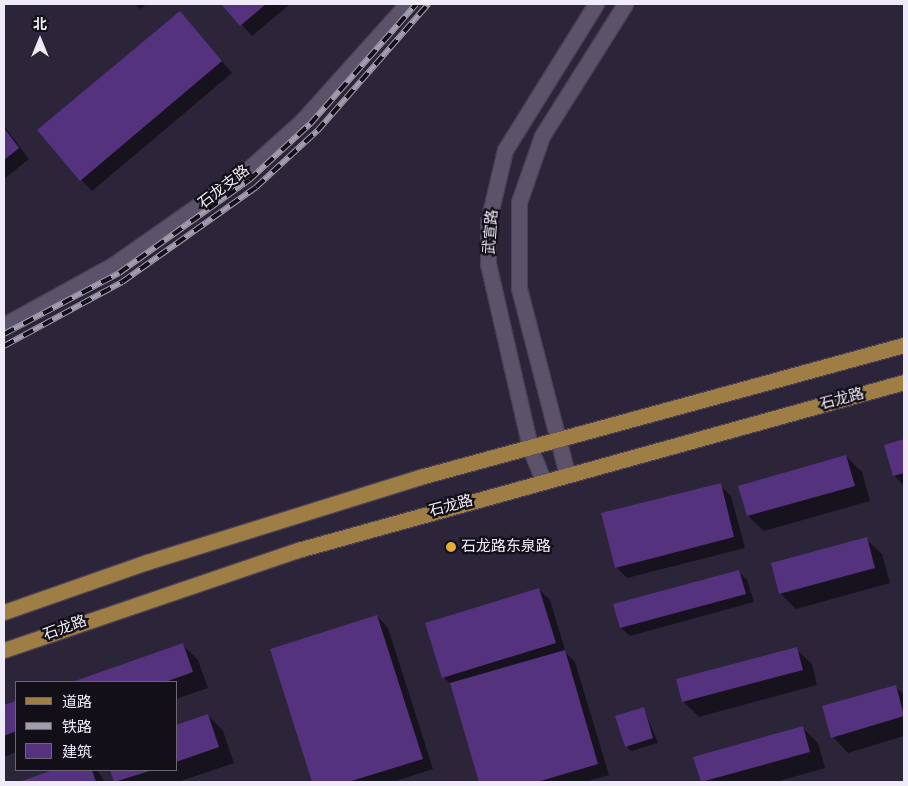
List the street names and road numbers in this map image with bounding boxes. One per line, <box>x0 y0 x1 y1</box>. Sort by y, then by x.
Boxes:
street label: 石龙支路 <box>195 161 253 213</box>
street label: 武宣路 <box>480 209 502 255</box>
street label: 石龙路 <box>818 384 866 414</box>
street label: 石龙路 <box>427 491 475 521</box>
street label: 石龙路 <box>41 612 89 644</box>

